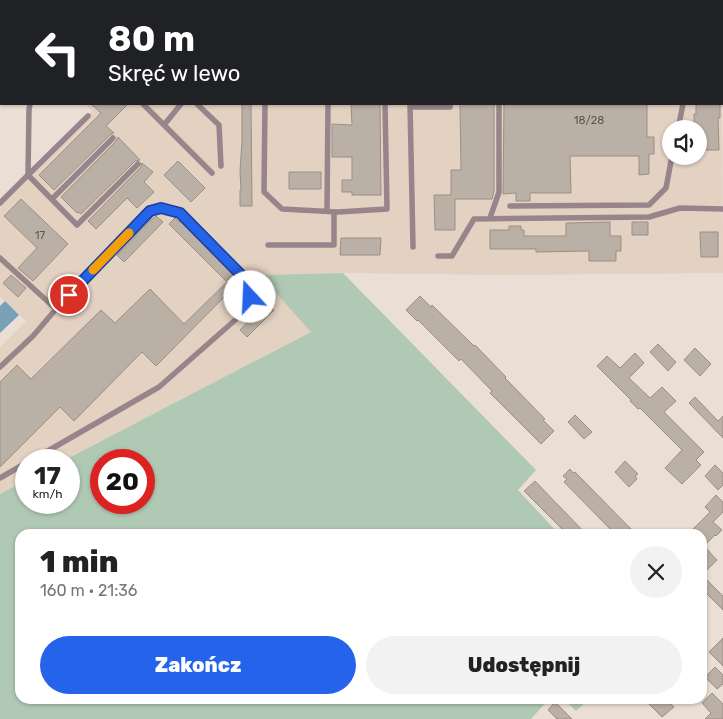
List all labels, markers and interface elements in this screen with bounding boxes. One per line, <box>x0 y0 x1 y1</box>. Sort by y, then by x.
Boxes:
text: 80 m <box>108 18 195 60</box>
icon: left <box>25 20 90 85</box>
text: Skręć w lewo <box>108 60 240 87</box>
house number: 18/28 <box>574 114 604 127</box>
map controls <box>662 120 707 165</box>
button: sound <box>662 120 707 165</box>
house number: 17 <box>35 229 46 242</box>
position arrow <box>223 270 275 322</box>
pin <box>48 274 90 316</box>
icon: arrive <box>55 281 83 309</box>
speed limit sign: 20 <box>90 449 155 514</box>
text: 17 <box>34 461 61 490</box>
text: km/h <box>33 487 62 501</box>
text: 1 min <box>40 544 118 580</box>
button: close <box>630 546 682 598</box>
text: 160 m · 21:36 <box>40 581 138 600</box>
button: Zakończ <box>40 636 356 694</box>
button: Udostępnij <box>366 636 682 694</box>

